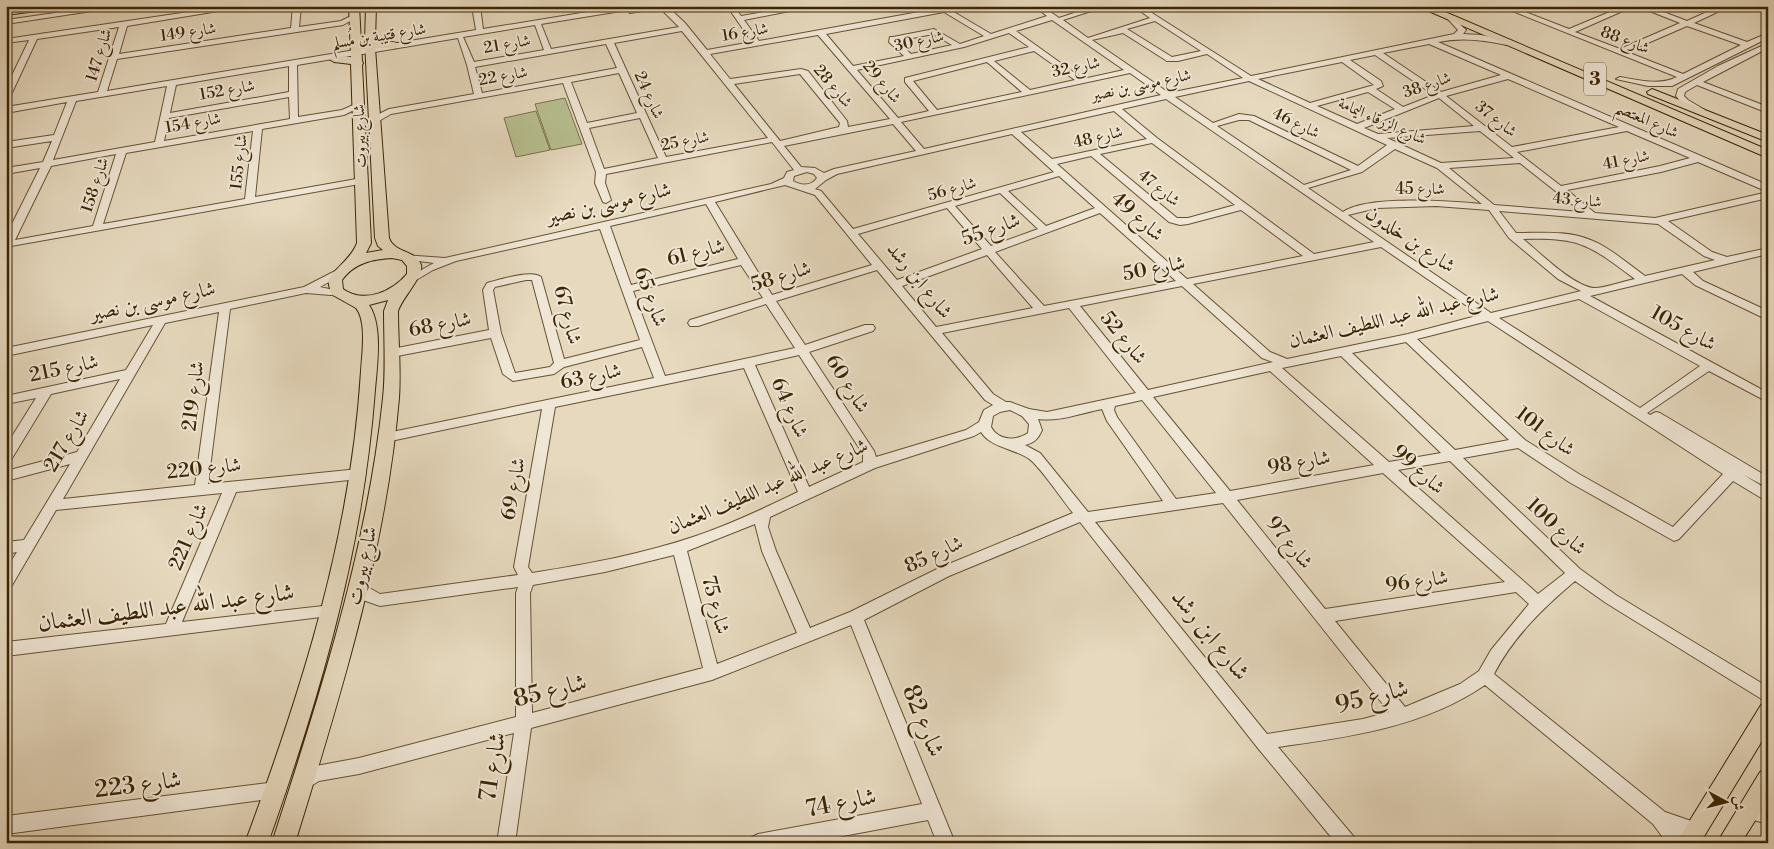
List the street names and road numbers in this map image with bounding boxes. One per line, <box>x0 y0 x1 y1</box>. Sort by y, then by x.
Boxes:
street label: شارع قتيبة بن مُسلم <box>330 15 428 59</box>
street label: شارع 149 <box>159 18 218 49</box>
street label: شارع 16 <box>720 18 770 49</box>
street label: شارع 88 <box>1597 22 1652 61</box>
street label: شارع 147 <box>82 26 119 85</box>
street label: شارع 30 <box>892 26 946 59</box>
street label: شارع 21 <box>482 30 533 61</box>
street label: شارع 32 <box>1050 52 1103 85</box>
street label: شارع 29 <box>856 56 906 109</box>
street label: شارع 28 <box>807 60 857 114</box>
street label: شارع 22 <box>477 62 530 93</box>
road number: 3 <box>1584 62 1606 96</box>
street label: شارع موسى بن نصير <box>1087 65 1194 109</box>
street label: شارع 38 <box>1400 67 1455 105</box>
street label: شارع 24 <box>627 68 668 123</box>
street label: شارع 152 <box>198 75 257 108</box>
street label: شارع الزرقاء اليمامة <box>1334 93 1429 152</box>
street label: شارع 37 <box>1469 96 1521 144</box>
street label: شارع المعتصم <box>1610 97 1682 148</box>
street label: شارع 46 <box>1268 103 1323 146</box>
street label: شارع بيروت <box>349 104 374 168</box>
street label: شارع 154 <box>163 108 223 141</box>
street label: شارع 48 <box>1071 122 1125 155</box>
street label: شارع 25 <box>659 127 712 158</box>
street label: شارع 155 <box>226 133 255 191</box>
street label: شارع 41 <box>1601 146 1652 177</box>
street label: شارع 158 <box>77 155 116 216</box>
street label: شارع 47 <box>1132 165 1184 213</box>
street label: شارع 56 <box>925 173 979 208</box>
street label: شارع موسى بن نصير <box>542 177 675 235</box>
street label: شارع 45 <box>1395 179 1445 202</box>
street label: شارع 49 <box>1103 187 1169 250</box>
street label: شارع 43 <box>1551 188 1602 215</box>
street label: شارع بن خلدون <box>1358 201 1460 282</box>
street label: شارع 55 <box>958 208 1025 256</box>
street label: شارع 61 <box>664 234 729 276</box>
street label: شارع ابن رشد <box>878 238 957 327</box>
street label: شارع 50 <box>1121 251 1188 291</box>
street label: شارع 58 <box>748 256 816 302</box>
street label: شارع 65 <box>624 264 672 332</box>
street label: شارع موسى بن نصير <box>86 277 219 332</box>
street label: شارع عبد الله عبد اللطيف العثمان <box>1285 278 1503 358</box>
street label: شارع 67 <box>543 283 587 348</box>
street label: شارع 105 <box>1644 301 1720 361</box>
street label: شارع 52 <box>1091 306 1152 372</box>
street label: شارع 68 <box>407 307 474 347</box>
street label: شارع 215 <box>27 349 102 392</box>
street label: شارع 60 <box>816 350 875 420</box>
street label: شارع 63 <box>558 358 625 400</box>
street label: شارع 219 <box>177 359 215 433</box>
street label: شارع 64 <box>761 374 813 444</box>
street label: شارع 101 <box>1508 402 1580 466</box>
street label: شارع 217 <box>39 405 99 479</box>
street label: شارع عبد الله عبد اللطيف العثمان <box>662 430 874 544</box>
street label: شارع 99 <box>1384 440 1450 503</box>
street label: شارع 98 <box>1266 445 1333 485</box>
street label: شارع 220 <box>165 453 243 489</box>
street label: شارع 69 <box>496 456 536 523</box>
street label: شارع 100 <box>1518 493 1591 564</box>
street label: شارع 221 <box>164 500 218 576</box>
street label: شارع 97 <box>1257 511 1318 577</box>
street label: شارع بيروت <box>342 524 387 609</box>
street label: شارع 85 <box>901 531 969 583</box>
street label: شارع 96 <box>1384 565 1451 603</box>
street label: شارع عبد الله عبد اللطيف العثمان <box>35 572 297 643</box>
street label: شارع 75 <box>691 573 735 638</box>
street label: شارع ابن رشد <box>1161 583 1256 689</box>
street label: شارع 85 <box>510 667 591 718</box>
street label: شارع 95 <box>1332 673 1413 724</box>
street label: شارع 82 <box>891 681 951 763</box>
street label: شارع 71 <box>473 730 517 805</box>
street label: شارع 223 <box>93 765 184 809</box>
street label: شارع 74 <box>803 781 880 828</box>

